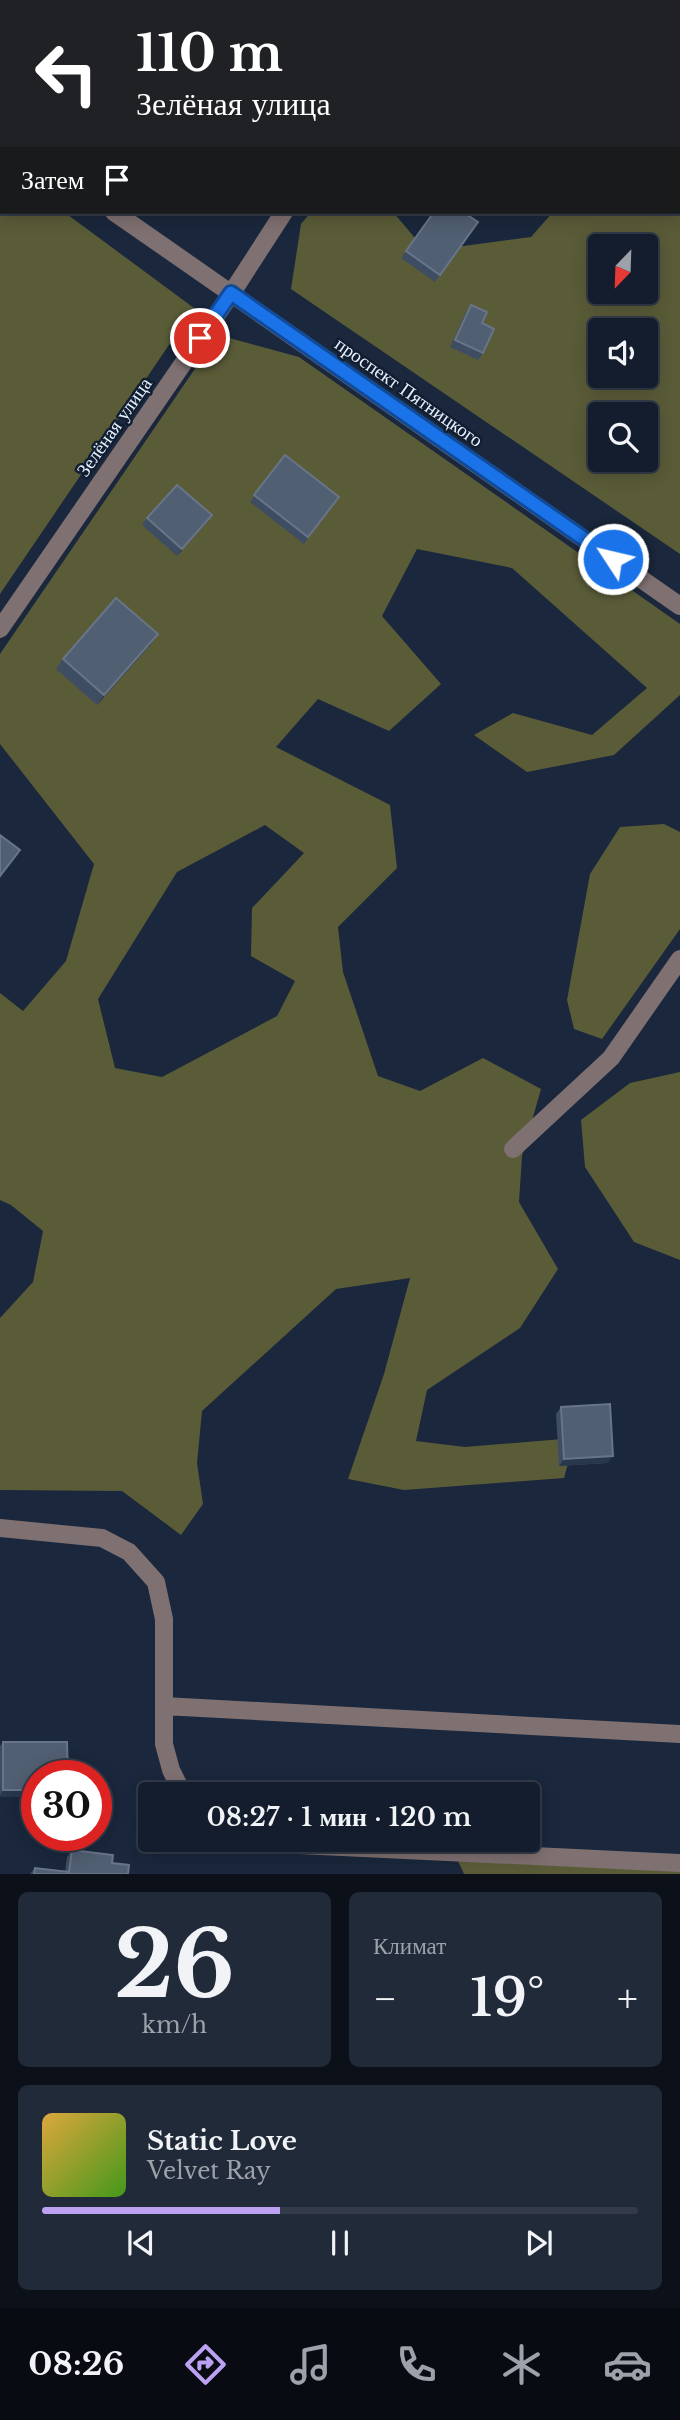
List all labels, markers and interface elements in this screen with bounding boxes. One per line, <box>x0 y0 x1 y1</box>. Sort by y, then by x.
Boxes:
text: 110 m <box>136 23 283 84</box>
icon: left <box>21 28 112 119</box>
text: Зелёная улица <box>136 84 331 124</box>
icon: arrive <box>98 161 136 199</box>
text: Затем <box>21 164 84 196</box>
north arrow <box>588 234 658 304</box>
map controls <box>588 234 658 472</box>
pin <box>170 308 230 368</box>
button: sound <box>588 318 658 388</box>
icon: arrive <box>181 319 219 357</box>
street label: проспект Пятницкого <box>331 332 487 452</box>
street label: Зелёная улица <box>71 373 157 481</box>
button: search <box>588 402 658 472</box>
position arrow <box>576 522 650 596</box>
speed limit sign: 30 <box>21 1760 112 1851</box>
text: 08:27 · 1 мин · 120 m <box>206 1801 472 1833</box>
text: 26 <box>114 1909 235 2022</box>
text: Климат <box>373 1932 446 1960</box>
text: 19° <box>470 1966 545 2030</box>
text: − <box>373 1975 397 2022</box>
text: + <box>617 1975 638 2022</box>
text: km/h <box>142 2011 207 2039</box>
text: Static Love <box>147 2125 297 2157</box>
text: Velvet Ray <box>147 2157 271 2185</box>
icon: previous <box>122 2224 160 2262</box>
icon: pause <box>321 2224 359 2262</box>
icon: next <box>520 2224 558 2262</box>
icon: directions <box>181 2340 230 2389</box>
icon: music <box>286 2340 335 2389</box>
icon: phone <box>392 2340 441 2389</box>
icon: climate <box>497 2340 546 2389</box>
icon: car <box>603 2340 652 2389</box>
text: 08:26 <box>28 2344 124 2384</box>

